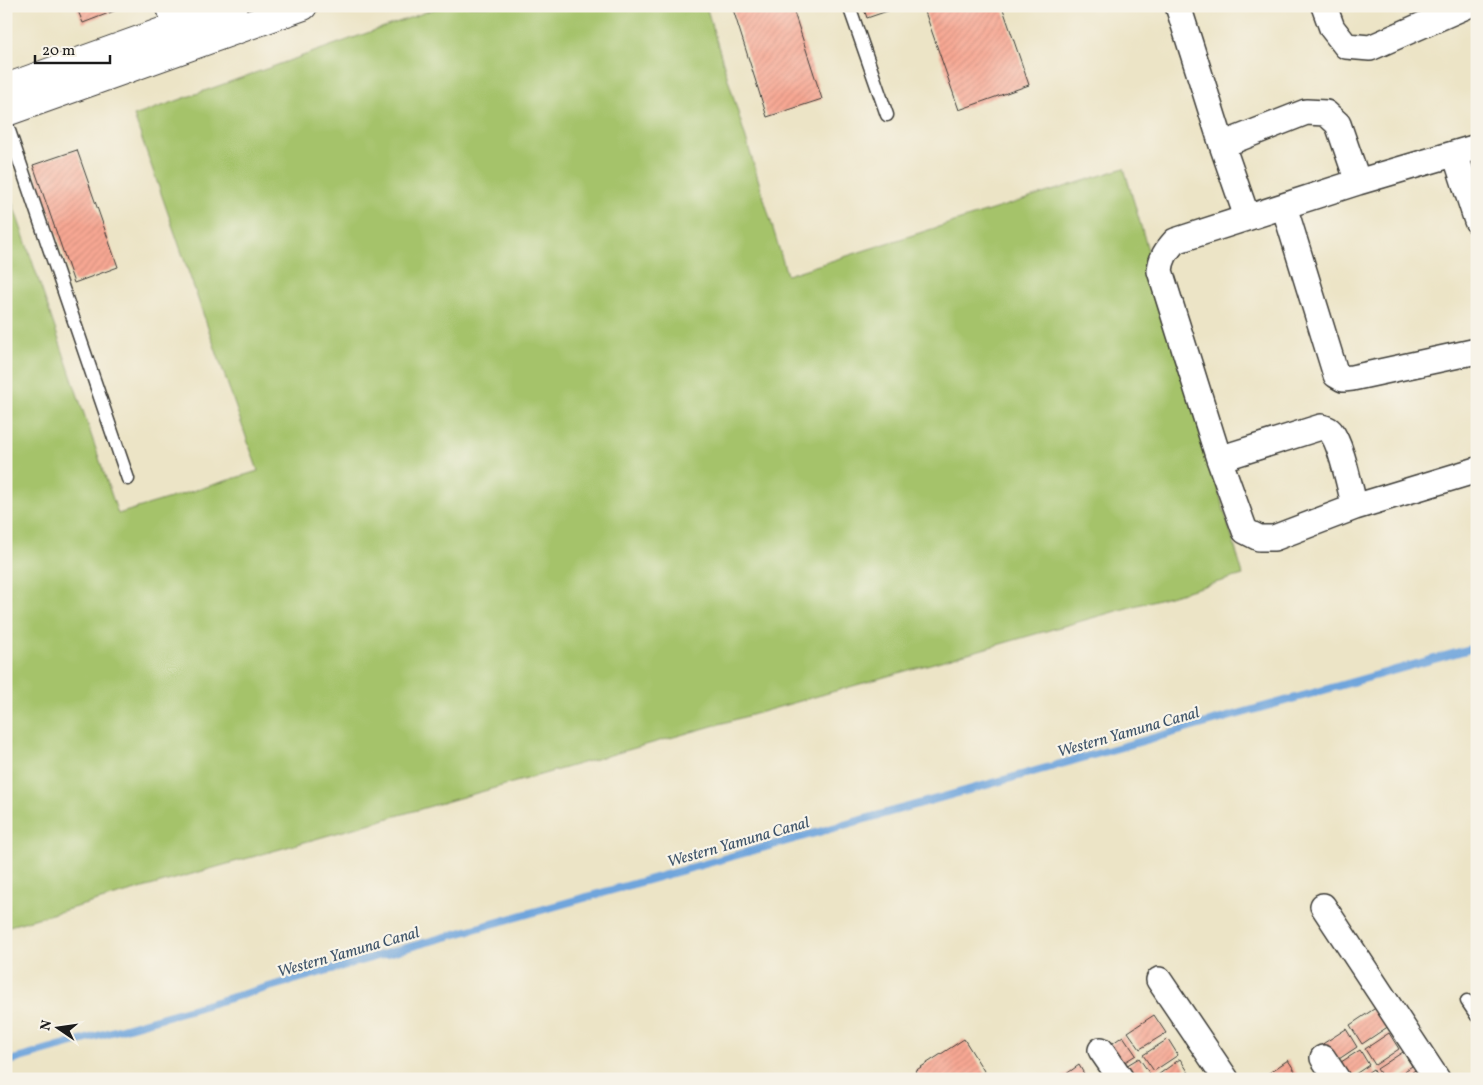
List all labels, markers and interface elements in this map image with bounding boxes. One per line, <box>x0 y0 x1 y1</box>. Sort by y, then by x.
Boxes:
scale bar <box>35 32 110 64</box>
text: 20 m <box>42 41 75 62</box>
water label: Western Yamuna Canal <box>1055 702 1202 764</box>
water label: Western Yamuna Canal <box>665 812 812 874</box>
water label: Western Yamuna Canal <box>275 922 422 984</box>
north arrow <box>32 1002 82 1052</box>
text: N <box>36 1018 57 1033</box>

